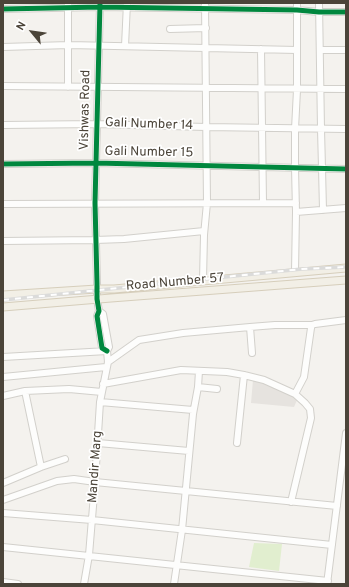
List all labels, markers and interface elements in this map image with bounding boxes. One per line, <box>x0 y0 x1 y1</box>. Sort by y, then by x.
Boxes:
north arrow <box>12 12 52 52</box>
text: N <box>13 19 30 33</box>
street label: Vishwas Road <box>78 70 94 150</box>
street label: Gali Number 14 <box>104 116 194 134</box>
street label: Gali Number 15 <box>104 144 194 162</box>
street label: Road Number 57 <box>125 271 225 295</box>
street label: Mandir Marg <box>86 430 106 504</box>

